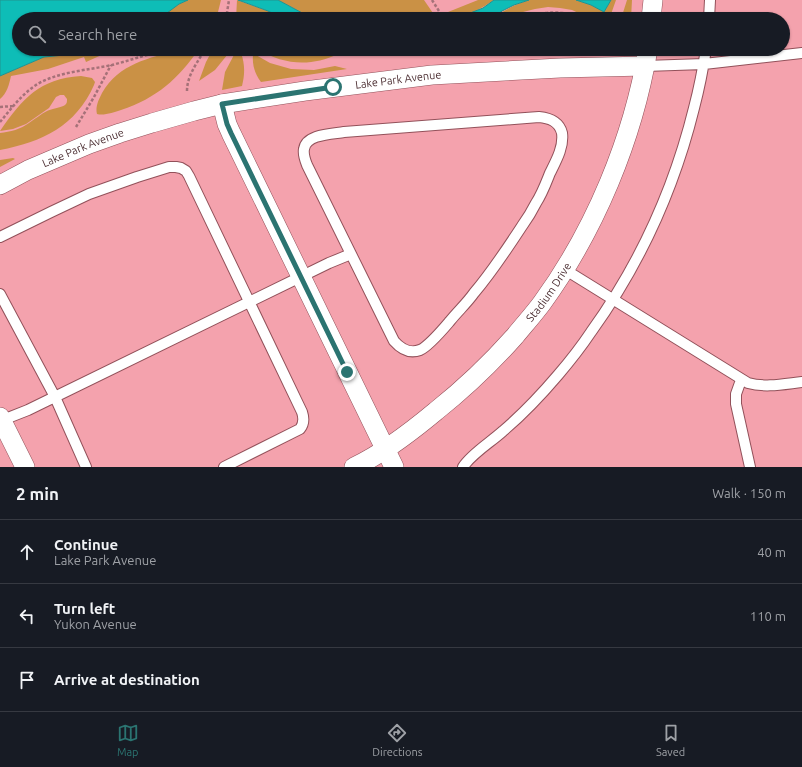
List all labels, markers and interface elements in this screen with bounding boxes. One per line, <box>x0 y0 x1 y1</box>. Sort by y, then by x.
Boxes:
search box <box>12 12 790 56</box>
icon: search <box>26 23 48 45</box>
text: Search here <box>58 26 137 43</box>
street label: Lake Park Avenue <box>354 68 442 91</box>
route start <box>324 78 342 96</box>
street label: Lake Park Avenue <box>40 126 125 169</box>
street label: Stadium Drive <box>524 260 573 324</box>
route end <box>338 363 356 381</box>
text: 2 min <box>16 484 59 503</box>
text: Walk · 150 m <box>712 486 786 500</box>
text: Continue <box>54 536 118 553</box>
icon: ahead <box>16 541 38 563</box>
text: 40 m <box>757 545 786 559</box>
text: Lake Park Avenue <box>54 553 156 567</box>
text: Turn left <box>54 600 115 617</box>
icon: left <box>16 605 38 627</box>
text: 110 m <box>750 609 786 623</box>
text: Yukon Avenue <box>54 617 137 631</box>
icon: arrive <box>16 669 38 691</box>
text: Arrive at destination <box>54 671 200 688</box>
tab: Map <box>117 722 139 758</box>
tab: Directions <box>372 722 422 758</box>
tab: Saved <box>656 722 685 758</box>

